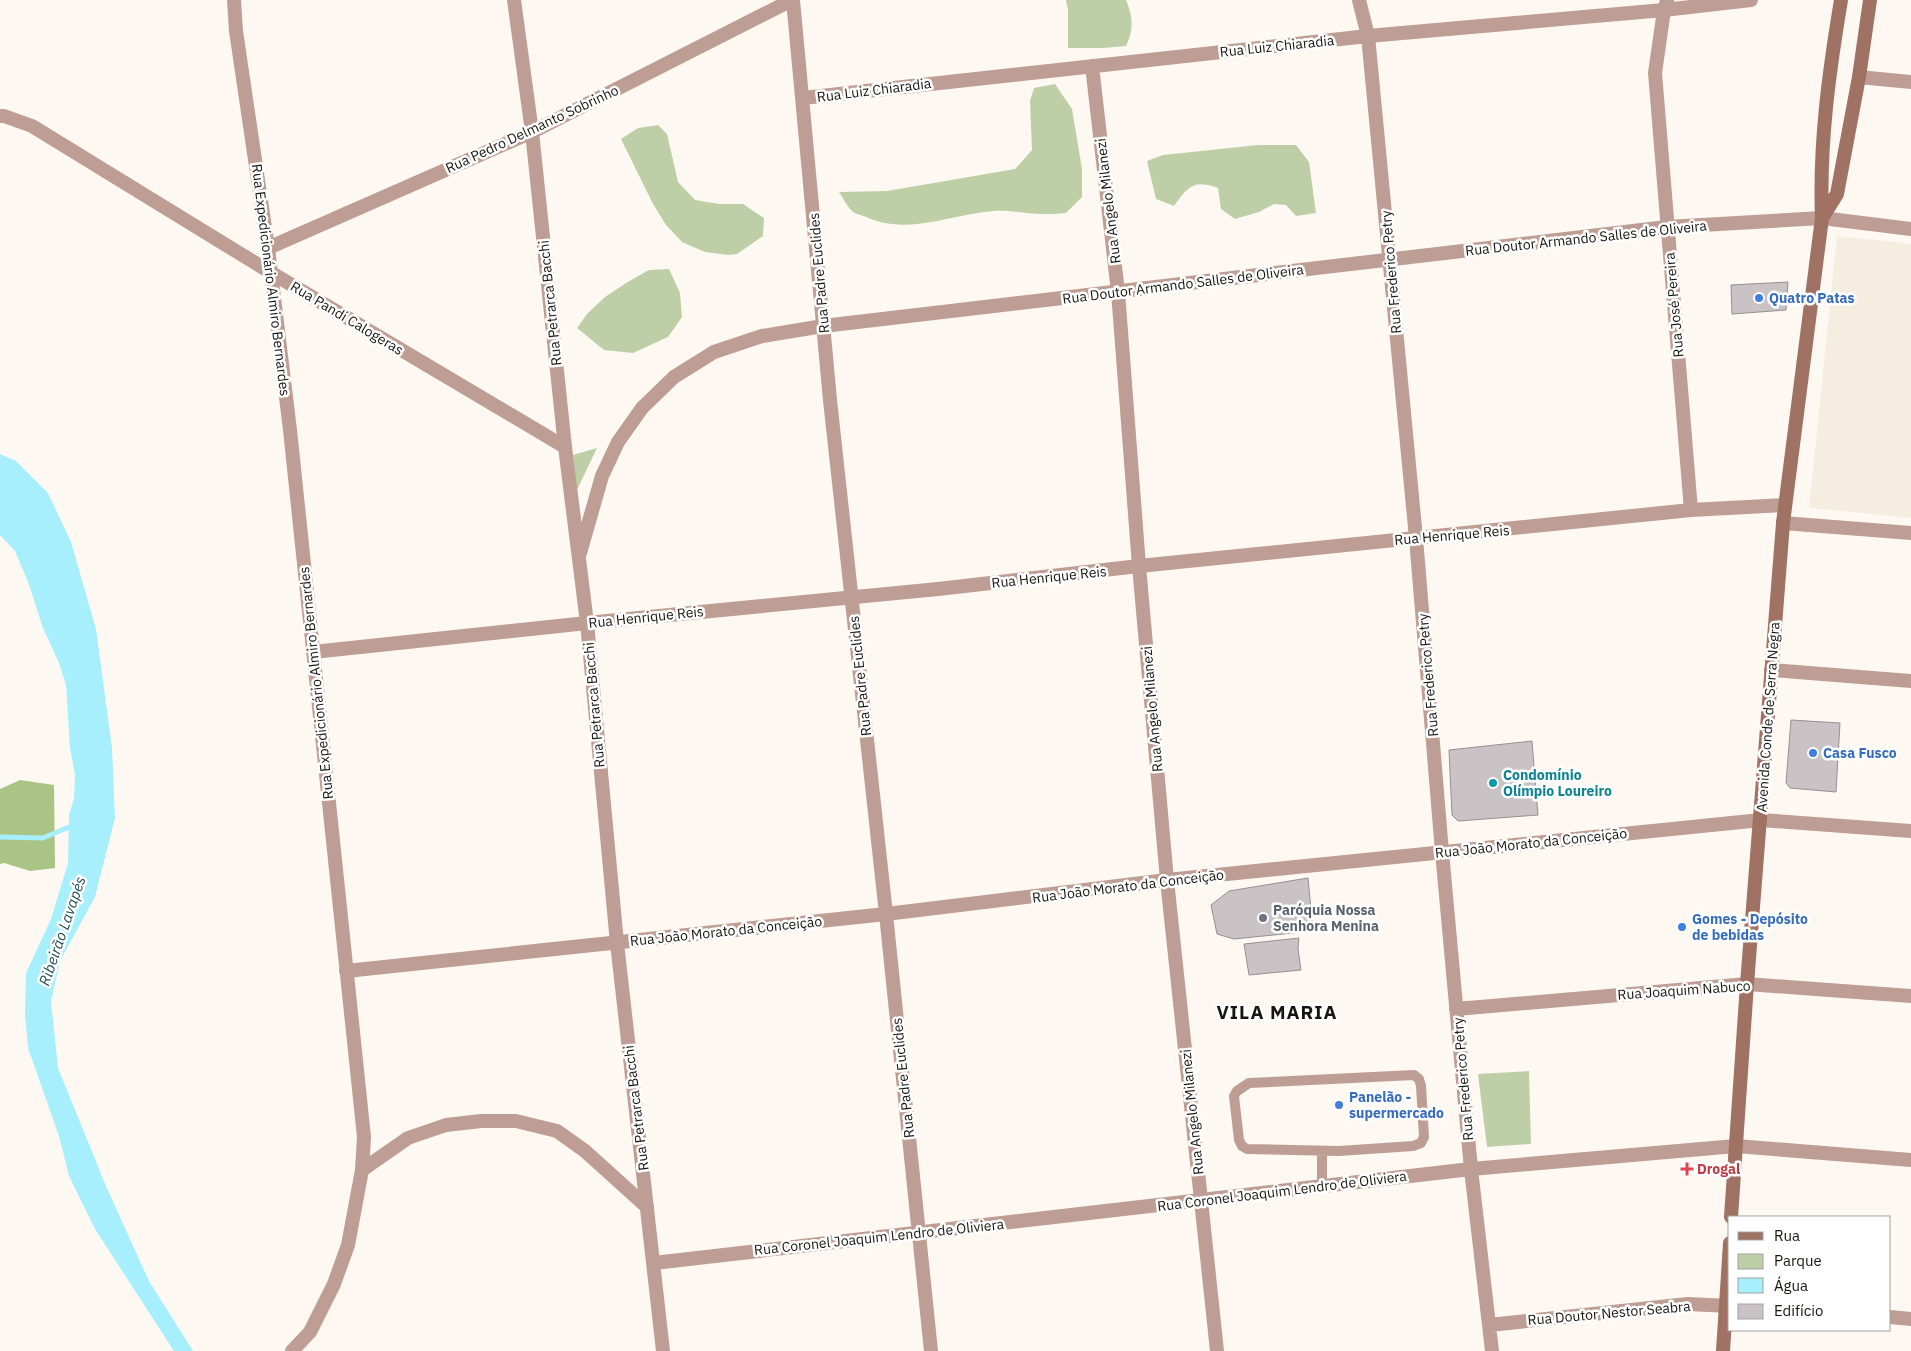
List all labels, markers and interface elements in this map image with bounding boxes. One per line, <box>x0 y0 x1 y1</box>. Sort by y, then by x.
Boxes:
street label: Rua Luiz Chiaradia <box>1219 31 1336 61</box>
street label: Rua Luiz Chiaradia <box>816 74 933 106</box>
street label: Rua Pedro Delmanto Sobrinho <box>443 81 622 177</box>
street label: Rua Angelo Milanezi <box>1091 137 1125 265</box>
street label: Rua Expedicionário Almiro Bernardes <box>248 163 294 397</box>
street label: Rua Frederico Petry <box>1377 210 1405 334</box>
street label: Rua Padre Euclides <box>805 212 833 334</box>
street label: Rua Doutor Armando Salles de Oliveira <box>1464 216 1708 260</box>
street label: Rua Petrarca Bacchi <box>534 239 566 367</box>
street label: Rua José Pereira <box>1660 251 1688 358</box>
street label: Rua Doutor Armando Salles de Oliveira <box>1061 260 1305 308</box>
street label: Rua Pandi Calogeras <box>287 277 407 359</box>
place label: Quatro Patas <box>1769 289 1855 307</box>
marker: Quatro Patas <box>1753 292 1765 304</box>
street label: Rua Henrique Reis <box>1394 521 1511 549</box>
street label: Rua Henrique Reis <box>991 562 1108 592</box>
street label: Rua Expedicionário Almiro Bernardes <box>295 566 337 800</box>
street label: Rua Henrique Reis <box>588 602 705 632</box>
street label: Rua Frederico Petry <box>1414 613 1442 737</box>
street label: Rua Padre Euclides <box>845 615 875 737</box>
street label: Avenida Conde de Serra Negra <box>1752 621 1784 813</box>
street label: Rua Petrarca Bacchi <box>580 641 608 769</box>
street label: Rua Angelo Milanezi <box>1138 645 1166 773</box>
place label: Casa Fusco <box>1823 744 1897 762</box>
marker: Casa Fusco <box>1807 747 1819 759</box>
place label: Condomínio Olímpio Loureiro <box>1503 766 1612 800</box>
marker: Condomínio Olímpio Loureiro <box>1487 777 1499 789</box>
street label: Rua João Morato da Conceição <box>1434 824 1628 862</box>
street label: Rua João Morato da Conceição <box>1031 865 1225 907</box>
water label: Ribeirão Lavapés <box>34 874 90 988</box>
place label: Paróquia Nossa Senhora Menina <box>1273 901 1379 935</box>
place label: Gomes - Depósito de bebidas <box>1692 910 1808 944</box>
street label: Rua João Morato da Conceição <box>629 912 823 950</box>
marker: Paróquia Nossa Senhora Menina <box>1257 912 1269 924</box>
marker: Gomes - Depósito de bebidas <box>1676 921 1688 933</box>
street label: Rua Joaquim Nabuco <box>1617 976 1751 1004</box>
district label: VILA MARIA <box>1216 1000 1338 1024</box>
street label: Rua Padre Euclides <box>888 1017 918 1139</box>
street label: Rua Frederico Petry <box>1449 1017 1477 1141</box>
street label: Rua Petrarca Bacchi <box>619 1044 653 1172</box>
street label: Rua Angelo Milanezi <box>1176 1048 1208 1176</box>
place label: Panelão - supermercado <box>1349 1088 1444 1122</box>
marker: Panelão - supermercado <box>1333 1099 1345 1111</box>
place label: Drogal <box>1697 1160 1740 1178</box>
marker: Drogal <box>1681 1163 1693 1175</box>
street label: Rua Coronel Joaquim Lendro de Oliviera <box>1156 1167 1408 1215</box>
street label: Rua Coronel Joaquim Lendro de Oliviera <box>753 1215 1005 1259</box>
legend <box>1728 1216 1891 1331</box>
text: Rua <box>1774 1226 1800 1245</box>
text: Parque <box>1774 1251 1822 1270</box>
text: Água <box>1774 1276 1808 1295</box>
street label: Rua Doutor Nestor Seabra <box>1527 1297 1692 1329</box>
text: Edifício <box>1774 1301 1823 1320</box>

